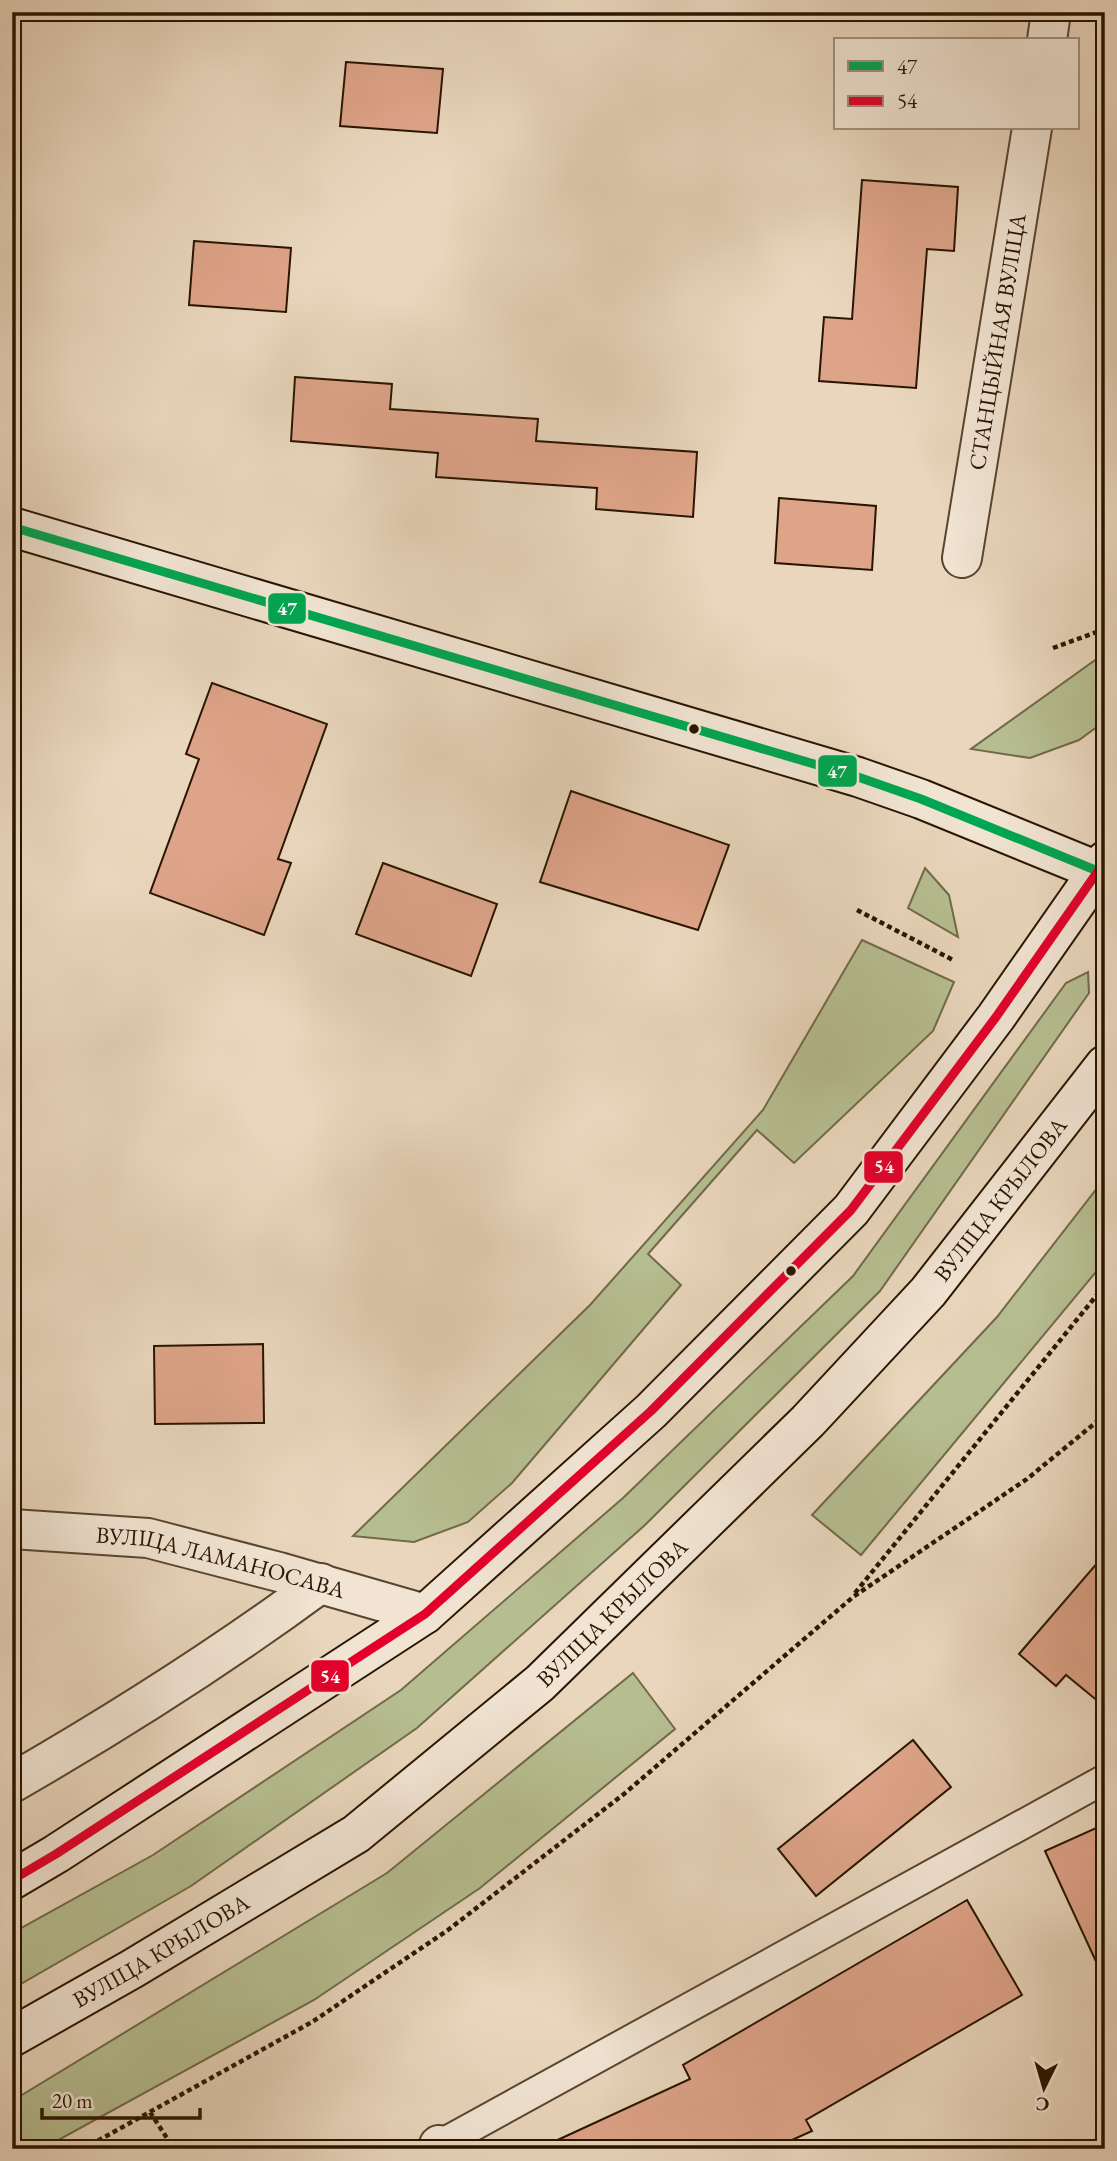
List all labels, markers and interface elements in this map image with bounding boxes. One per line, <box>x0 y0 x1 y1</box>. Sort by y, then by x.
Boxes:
legend <box>834 38 1078 130</box>
text: 47 <box>897 53 918 80</box>
text: 54 <box>897 87 918 114</box>
street label: СТАНЦЫЙНАЯ ВУЛІЦА <box>962 210 1033 472</box>
line badge: 47 <box>267 592 307 625</box>
text: 47 <box>277 596 298 621</box>
unlabelled marker <box>687 722 701 736</box>
line badge: 47 <box>817 754 858 788</box>
text: 47 <box>827 759 848 784</box>
street label: ВУЛІЦА КРЫЛОВА <box>927 1110 1074 1287</box>
line badge: 54 <box>863 1150 904 1184</box>
text: 54 <box>874 1154 895 1179</box>
unlabelled marker <box>784 1264 798 1278</box>
street label: ВУЛІЦА ЛАМАНОСАВА <box>95 1520 350 1606</box>
street label: ВУЛІЦА КРЫЛОВА <box>530 1531 695 1693</box>
line badge: 54 <box>310 1659 350 1693</box>
text: 54 <box>320 1664 341 1689</box>
street label: ВУЛІЦА КРЫЛОВА <box>67 1886 256 2015</box>
north arrow <box>1009 2052 1078 2122</box>
scale bar <box>42 2077 200 2121</box>
text: 20 m <box>52 2087 93 2114</box>
text: С <box>1035 2091 1050 2117</box>

